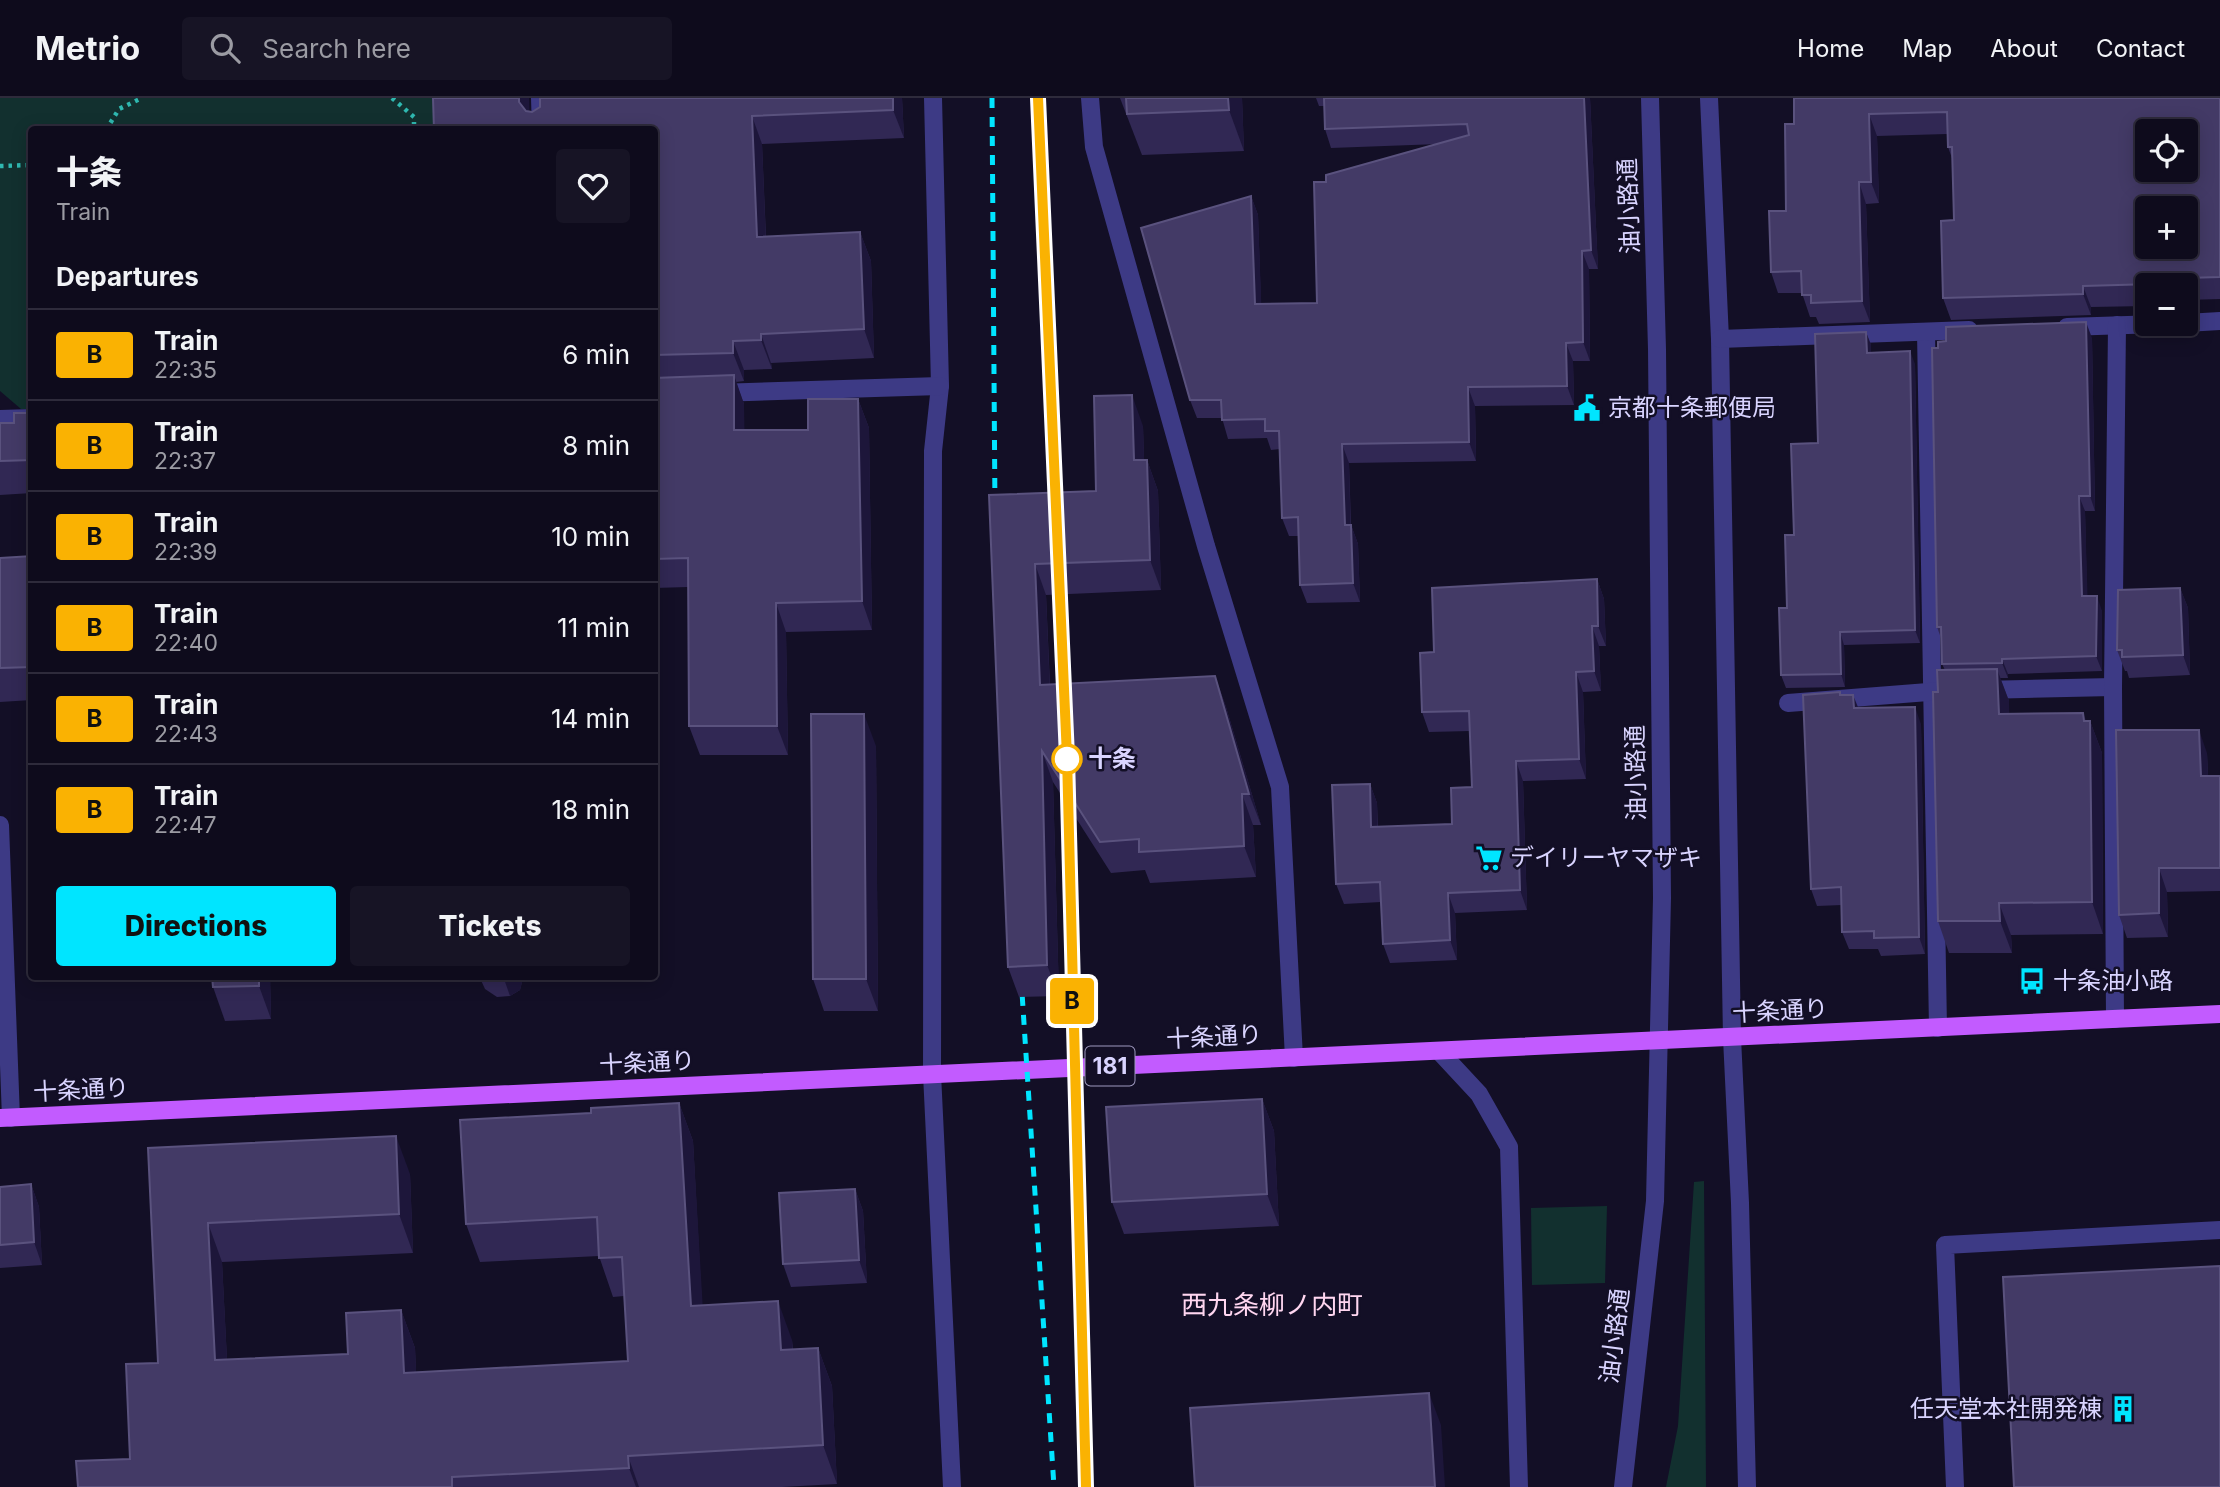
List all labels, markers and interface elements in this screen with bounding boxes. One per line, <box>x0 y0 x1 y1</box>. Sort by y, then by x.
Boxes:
search box <box>182 17 672 80</box>
text: Metrio <box>35 28 140 68</box>
icon: search <box>206 29 244 67</box>
text: Search here <box>262 33 411 64</box>
text: Home <box>1797 34 1864 63</box>
text: Map <box>1902 34 1952 63</box>
text: About <box>1990 34 2058 63</box>
text: Contact <box>2096 34 2185 63</box>
map controls <box>2135 119 2198 336</box>
button: locate <box>2135 119 2198 182</box>
button: heart <box>556 149 630 223</box>
text: 十条 <box>56 152 122 192</box>
street label: 油小路通 <box>1612 158 1645 254</box>
button: + <box>2135 196 2198 259</box>
text: Train <box>56 198 110 226</box>
text: Departures <box>56 261 199 292</box>
button: − <box>2135 273 2198 336</box>
text: Train <box>154 325 218 356</box>
text: 6 min <box>562 339 630 370</box>
text: B <box>87 340 102 369</box>
text: 22:35 <box>154 356 217 384</box>
public building icon: 京都十条郵便局 <box>1572 393 1602 423</box>
place label: 京都十条郵便局 <box>1608 393 1776 422</box>
text: Train <box>154 416 218 447</box>
text: 8 min <box>562 430 630 461</box>
text: B <box>87 431 102 460</box>
text: 22:37 <box>154 447 216 475</box>
text: Train <box>154 507 218 538</box>
text: 10 min <box>551 521 630 552</box>
text: B <box>87 522 102 551</box>
text: 22:39 <box>154 538 217 566</box>
text: Train <box>154 598 218 629</box>
text: 11 min <box>557 612 630 643</box>
text: B <box>87 613 102 642</box>
text: 22:40 <box>154 629 218 657</box>
text: Train <box>154 689 218 720</box>
text: 14 min <box>551 703 630 734</box>
text: B <box>87 704 102 733</box>
text: 22:43 <box>154 720 218 748</box>
street label: 油小路通 <box>1620 725 1651 821</box>
marker: 十条 <box>1052 744 1082 774</box>
place label: 十条 <box>1088 744 1136 773</box>
text: Train <box>154 780 218 811</box>
text: 18 min <box>552 794 630 825</box>
text: B <box>87 795 102 824</box>
text: 22:47 <box>154 811 217 839</box>
supermarket icon: デイリーヤマザキ <box>1474 843 1504 873</box>
place label: デイリーヤマザキ <box>1510 843 1702 872</box>
button: Directions <box>56 886 336 966</box>
button: Tickets <box>350 886 630 966</box>
bus stop icon: 十条油小路 <box>2017 966 2047 996</box>
place label: 十条油小路 <box>2053 966 2173 995</box>
line badge: B <box>1049 978 1095 1024</box>
text: B <box>1064 986 1080 1015</box>
street label: 十条通り <box>1731 994 1829 1027</box>
street label: 十条通り <box>1165 1020 1263 1053</box>
street label: 十条通り <box>598 1046 696 1079</box>
road number: 181 <box>1086 1046 1134 1085</box>
street label: 十条通り <box>32 1073 130 1106</box>
street label: 油小路通 <box>1594 1287 1635 1385</box>
district label: 西九条柳ノ内町 <box>1181 1289 1363 1320</box>
place label: 任天堂本社開発棟 <box>1910 1394 2102 1423</box>
building icon: 任天堂本社開発棟 <box>2108 1394 2138 1424</box>

